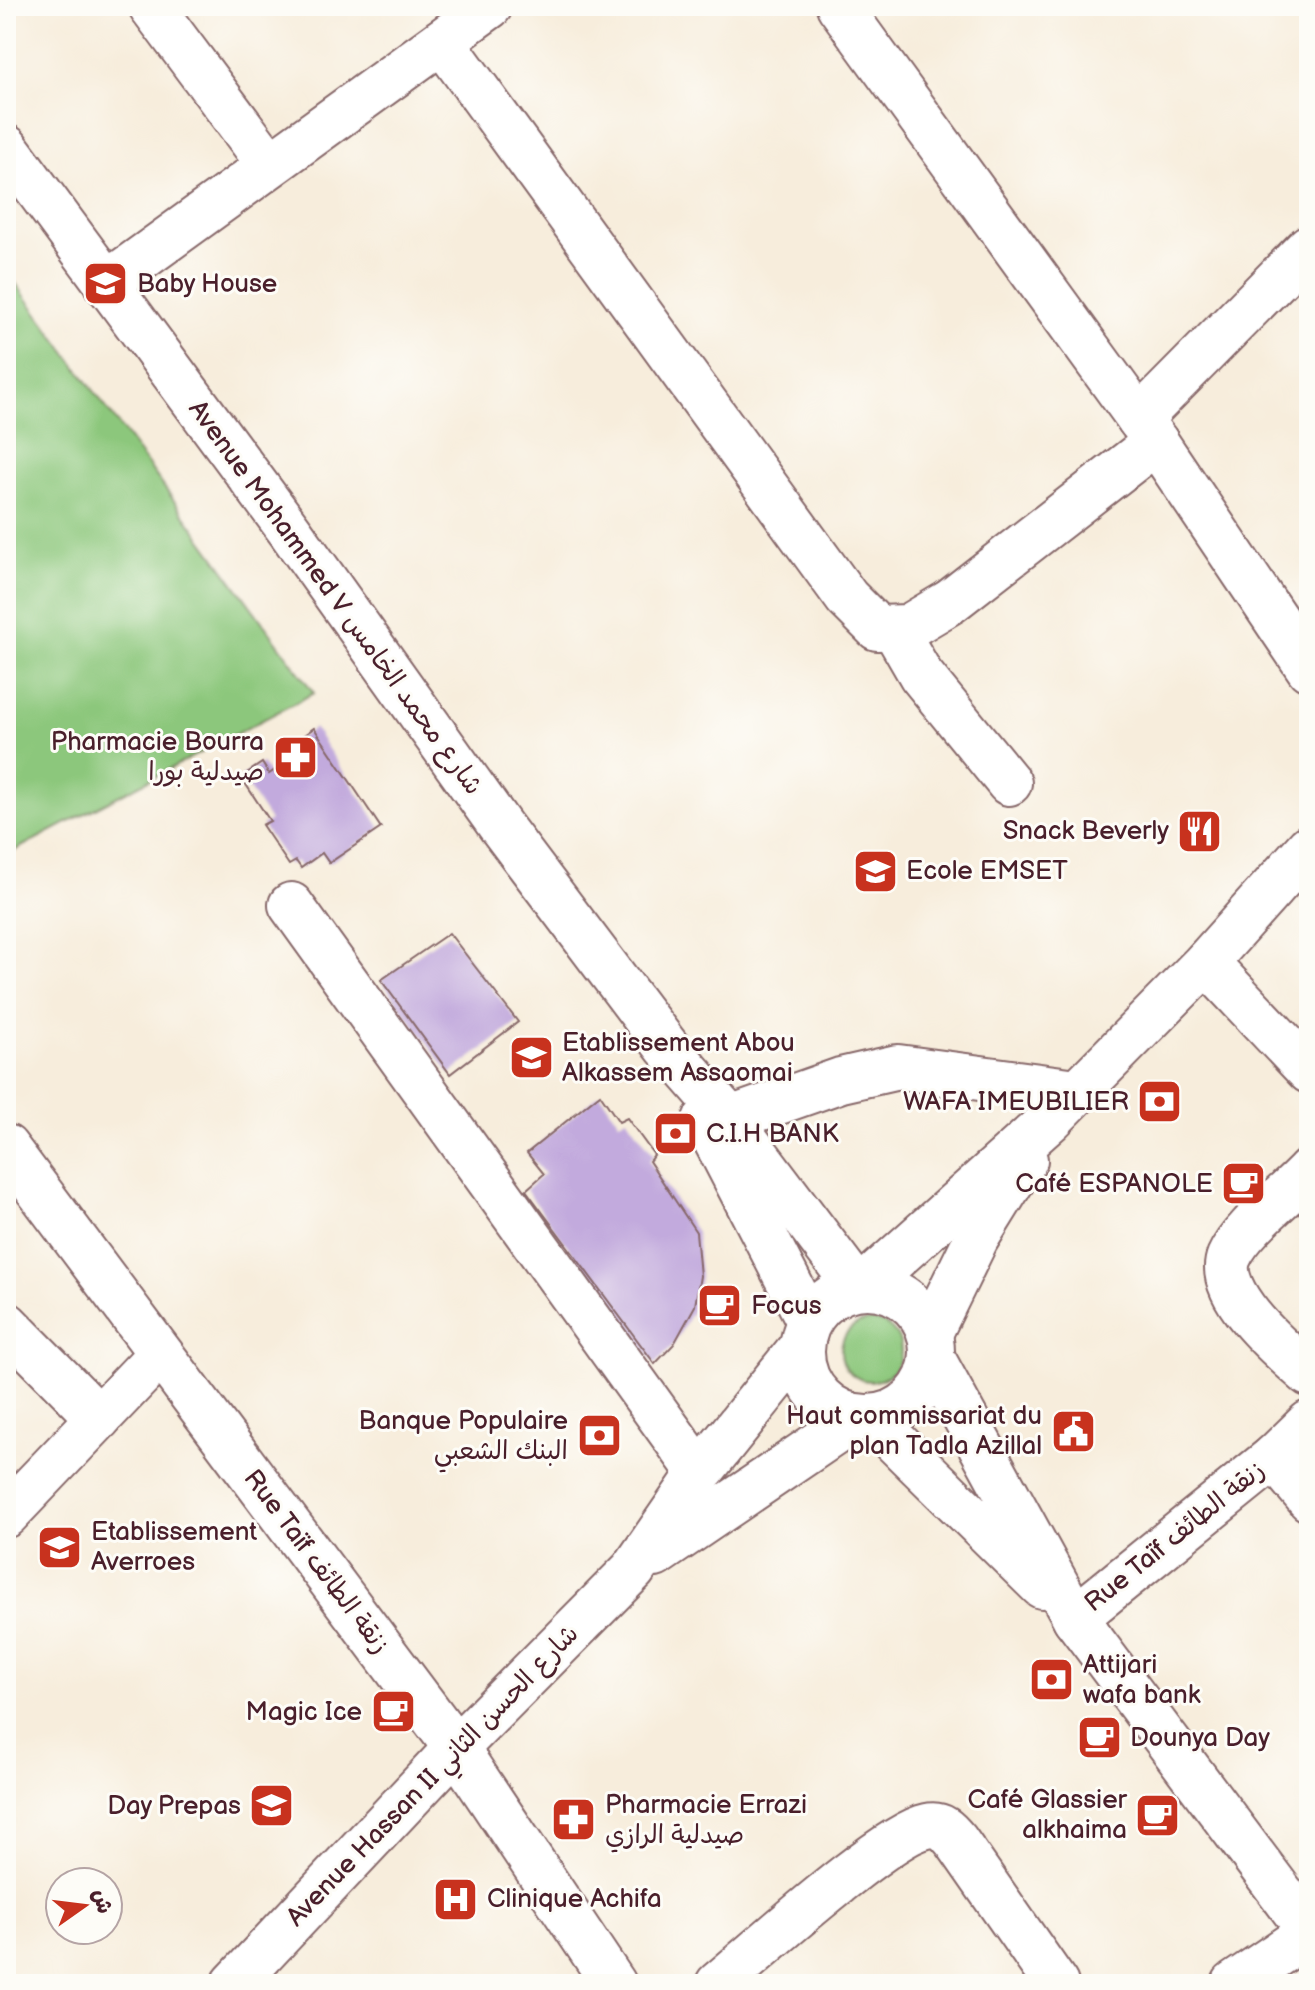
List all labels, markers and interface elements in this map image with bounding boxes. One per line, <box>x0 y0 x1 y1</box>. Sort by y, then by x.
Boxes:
school or university icon: Baby House <box>82 260 130 308</box>
place label: Baby House <box>137 269 277 300</box>
street label: Avenue Mohammed V شارع محمد الخامس <box>181 395 489 802</box>
place label: Pharmacie Bourra صيدلية بورا <box>51 727 264 788</box>
pharmacy icon: Pharmacie Bourra صيدلية بورا <box>271 733 319 781</box>
restaurant icon: Snack Beverly <box>1176 807 1224 855</box>
place label: Snack Beverly <box>1003 816 1169 847</box>
school or university icon: Ecole EMSET <box>851 847 899 895</box>
place label: Ecole EMSET <box>906 856 1068 887</box>
place label: Etablissement Abou Alkassem Assaomai <box>562 1028 795 1089</box>
school or university icon: Etablissement Abou Alkassem Assaomai <box>507 1034 555 1082</box>
bank icon: WAFA IMEUBILIER <box>1136 1078 1184 1126</box>
place label: WAFA IMEUBILIER <box>903 1087 1129 1118</box>
bank icon: C.I.H BANK <box>651 1110 699 1158</box>
place label: C.I.H BANK <box>706 1119 839 1150</box>
cafe icon: Café ESPANOLE <box>1220 1160 1268 1208</box>
place label: Café ESPANOLE <box>1015 1169 1213 1200</box>
cafe icon: Focus <box>696 1282 744 1330</box>
place label: Focus <box>751 1291 822 1322</box>
place label: Haut commissariat du plan Tadla Azillal <box>786 1401 1042 1462</box>
place label: Banque Populaire البنك الشعبي <box>359 1406 568 1473</box>
public building icon: Haut commissariat du plan Tadla Azillal <box>1049 1407 1097 1455</box>
bank icon: Banque Populaire البنك الشعبي <box>575 1412 623 1460</box>
street label: Rue Taïf زنقة الطائف <box>1079 1455 1271 1619</box>
street label: Rue Taïf زنقة الطائف <box>237 1464 395 1660</box>
place label: Etablissement Averroes <box>91 1517 257 1578</box>
school or university icon: Etablissement Averroes <box>36 1523 84 1571</box>
street label: Avenue Hassan II شارع الحسن الثاني <box>280 1619 590 1937</box>
place label: Attijari wafa bank <box>1083 1650 1201 1711</box>
bank icon: Attijari wafa bank <box>1028 1656 1076 1704</box>
cafe icon: Magic Ice <box>369 1688 417 1736</box>
place label: Magic Ice <box>246 1697 362 1728</box>
cafe icon: Dounya Day <box>1075 1714 1123 1762</box>
place label: Dounya Day <box>1130 1723 1270 1754</box>
school or university icon: Day Prepas <box>248 1782 296 1830</box>
place label: Café Glassier alkhaima <box>968 1785 1128 1846</box>
place label: Pharmacie Errazi صيدلية الرازي <box>605 1790 807 1853</box>
place label: Day Prepas <box>107 1791 241 1822</box>
cafe icon: Café Glassier alkhaima <box>1134 1791 1182 1839</box>
pharmacy icon: Pharmacie Errazi صيدلية الرازي <box>550 1796 598 1844</box>
north arrow <box>44 1866 124 1946</box>
hospital icon: Clinique Achifa <box>432 1875 480 1923</box>
place label: Clinique Achifa <box>487 1884 662 1915</box>
text: ش <box>86 1887 118 1917</box>

